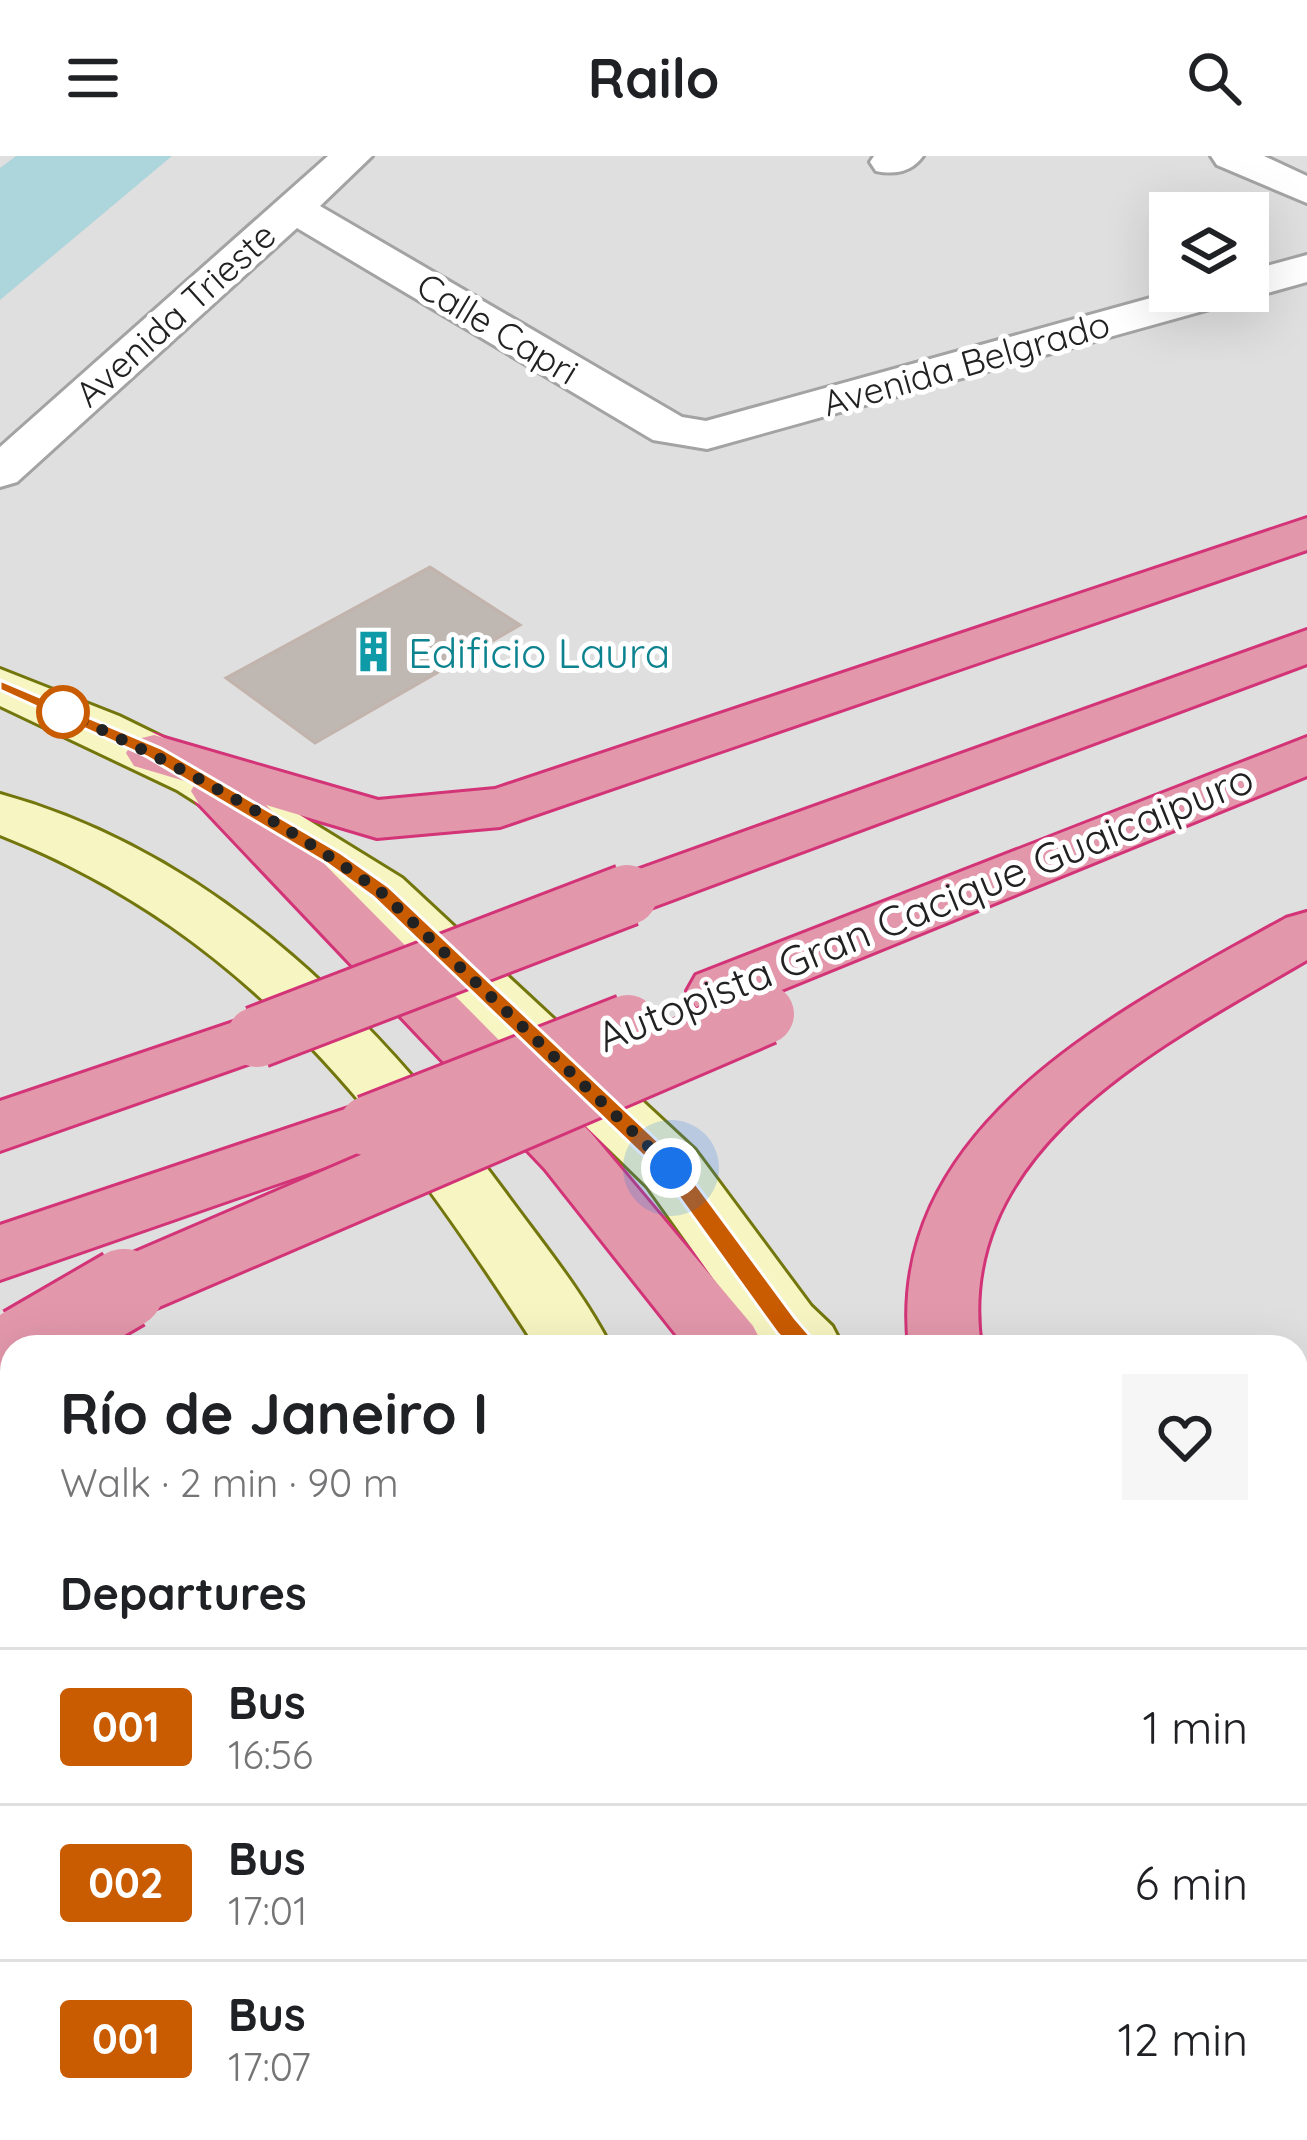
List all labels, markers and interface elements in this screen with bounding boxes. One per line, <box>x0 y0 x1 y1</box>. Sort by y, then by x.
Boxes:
text: Railo <box>588 44 719 112</box>
icon: menu <box>60 45 126 111</box>
icon: search <box>1181 45 1247 111</box>
map controls <box>1149 192 1269 312</box>
button: layers <box>1149 192 1269 312</box>
street label: Avenida Trieste <box>65 212 285 416</box>
street label: Calle Capri <box>409 262 587 394</box>
street label: Avenida Belgrado <box>817 301 1115 425</box>
place label: Edificio Laura <box>408 626 670 679</box>
building icon: Edificio Laura <box>351 629 397 675</box>
unlabelled marker <box>38 687 88 737</box>
street label: Autopista Gran Cacique Guaicaipuro <box>589 751 1261 1063</box>
your location <box>641 1138 701 1198</box>
button: heart <box>1122 1374 1248 1500</box>
text: Río de Janeiro I <box>60 1377 489 1448</box>
text: Walk · 2 min · 90 m <box>60 1458 398 1507</box>
text: Departures <box>60 1565 307 1621</box>
text: Bus <box>228 1674 306 1730</box>
text: 1 min <box>1142 1699 1248 1755</box>
text: 001 <box>92 1700 160 1753</box>
text: 16:56 <box>228 1730 313 1779</box>
text: Bus <box>228 1830 306 1886</box>
text: 6 min <box>1135 1855 1248 1911</box>
text: 002 <box>88 1856 164 1909</box>
text: 17:01 <box>228 1886 307 1935</box>
text: Bus <box>228 1986 306 2042</box>
text: 12 min <box>1117 2011 1248 2067</box>
text: 001 <box>92 2012 160 2065</box>
text: 17:07 <box>228 2042 311 2091</box>

